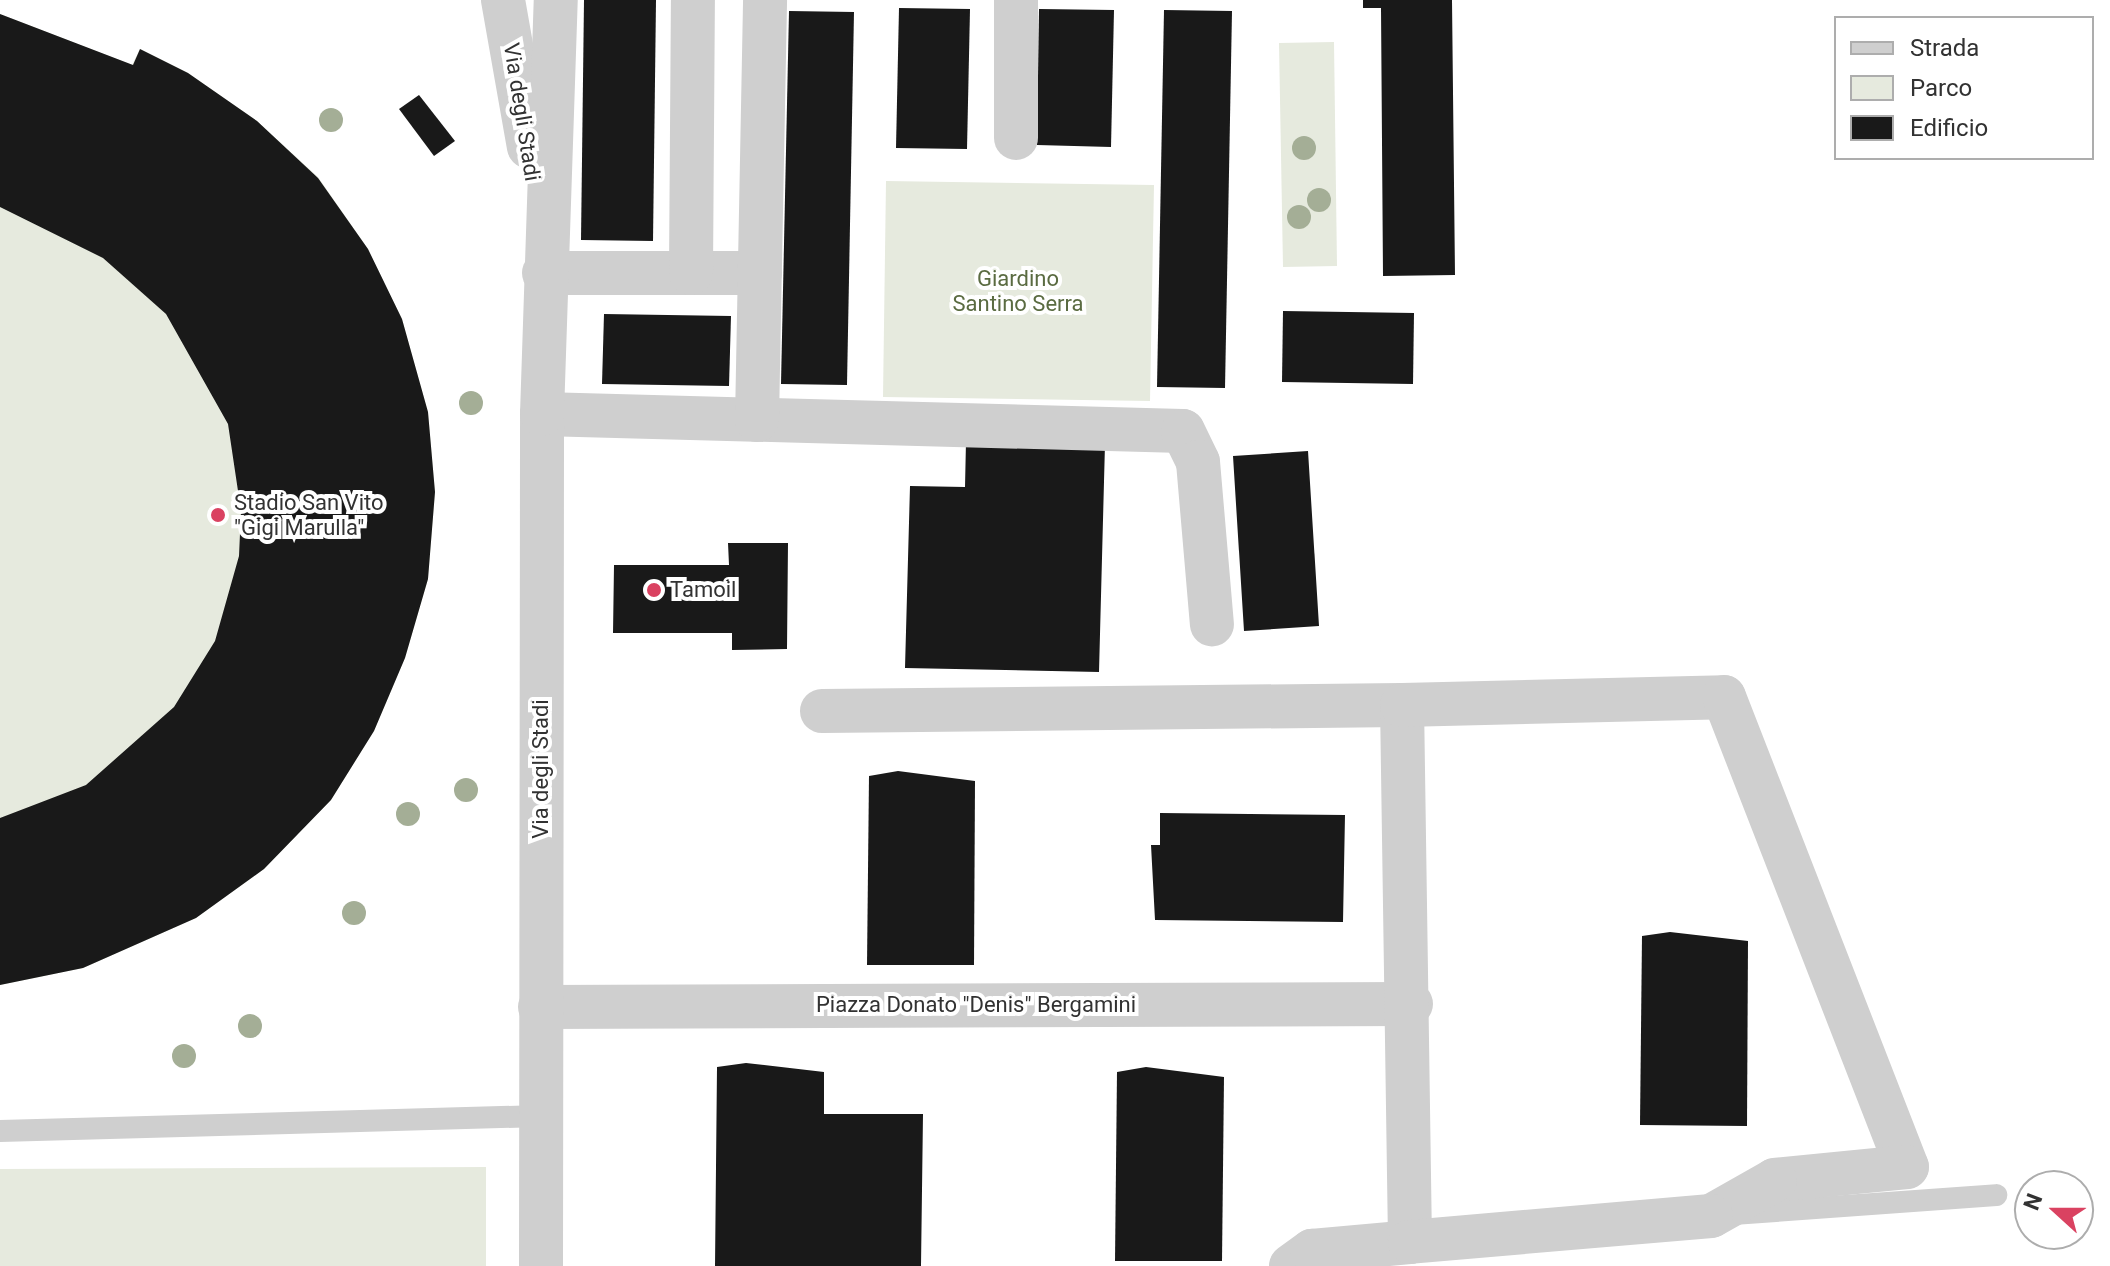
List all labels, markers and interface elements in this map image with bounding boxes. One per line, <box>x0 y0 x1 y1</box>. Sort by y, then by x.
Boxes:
legend <box>1834 16 2094 160</box>
text: Strada <box>1910 34 1979 62</box>
street label: Via degli Stadi <box>498 41 546 183</box>
text: Parco <box>1910 74 1972 102</box>
text: Edificio <box>1910 114 1988 142</box>
park label: Giardino Santino Serra <box>952 265 1084 316</box>
place label: Stadio San Vito "Gigi Marulla" <box>234 489 384 540</box>
marker: Stadio San Vito "Gigi Marulla" <box>209 506 227 524</box>
place label: Tamoil <box>670 577 736 603</box>
marker: Tamoil <box>645 581 663 599</box>
street label: Via degli Stadi <box>528 699 554 839</box>
street label: Piazza Donato "Denis" Bergamini <box>816 992 1136 1018</box>
north arrow <box>2014 1170 2094 1250</box>
text: N <box>2019 1190 2047 1214</box>

